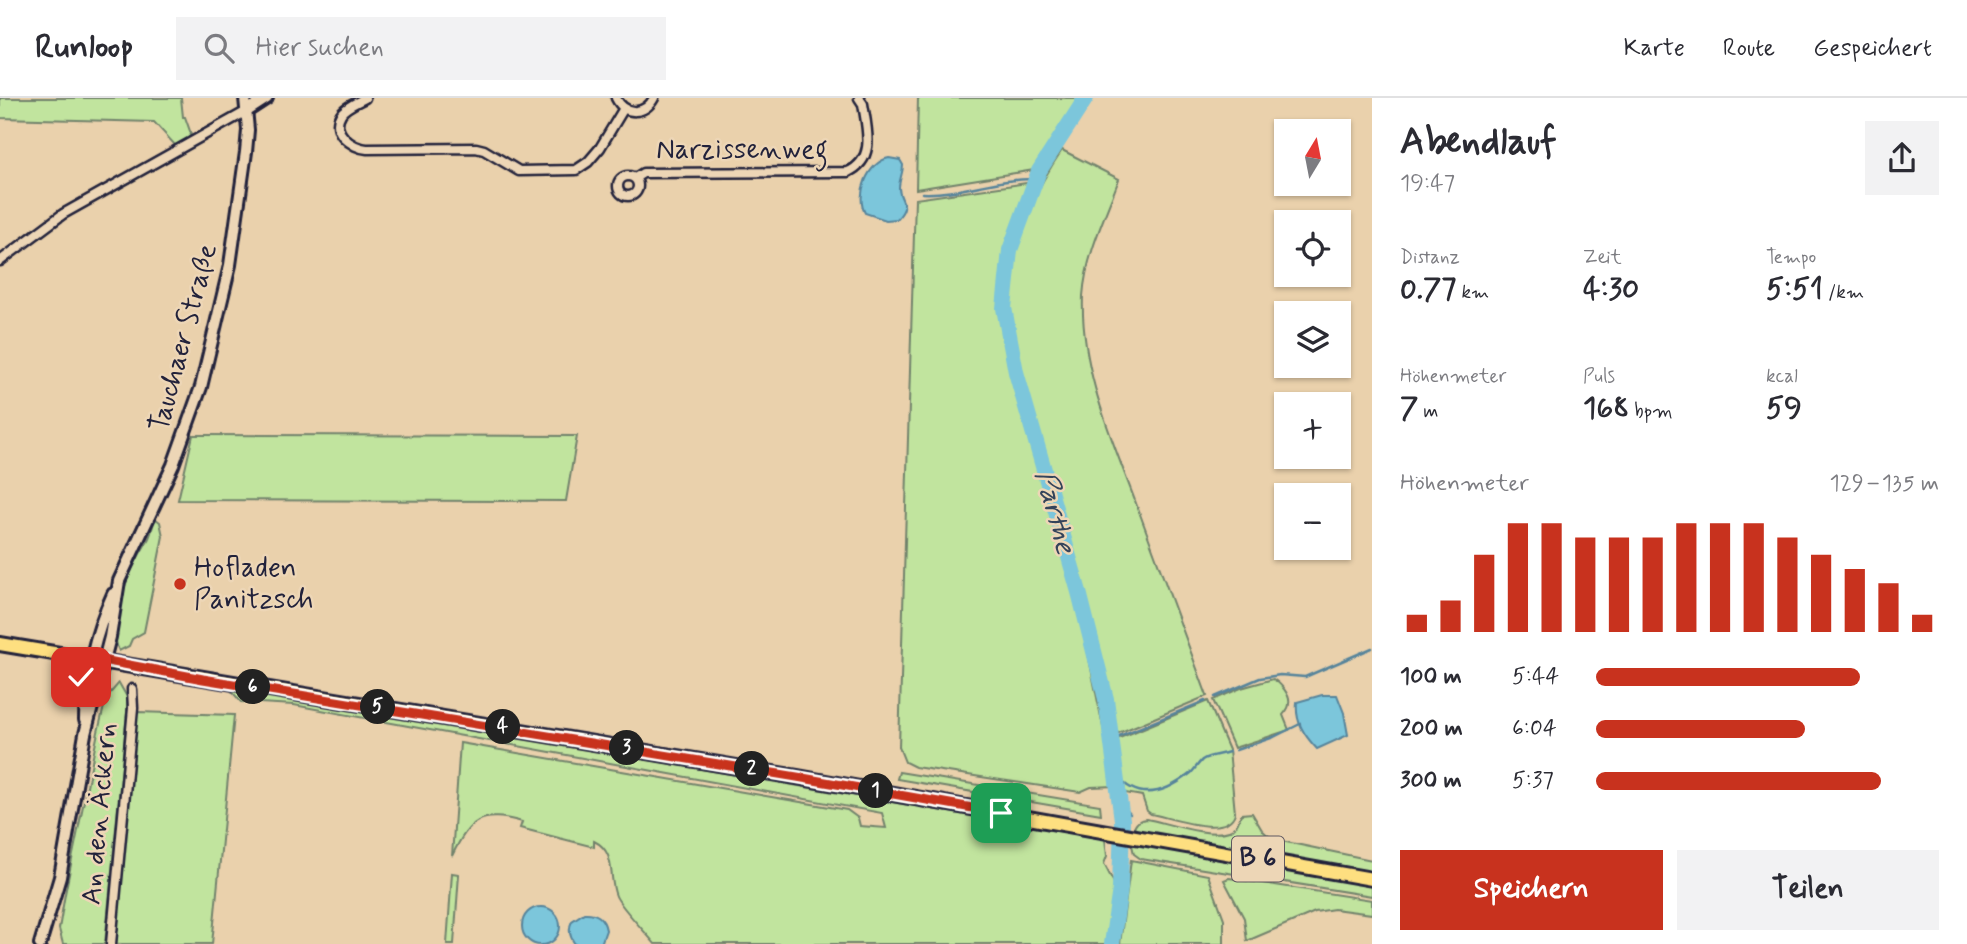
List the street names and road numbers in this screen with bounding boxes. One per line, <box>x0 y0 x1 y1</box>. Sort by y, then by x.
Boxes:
street label: Narzissenweg <box>656 132 828 172</box>
street label: Tauchaer Straße <box>141 240 227 436</box>
street label: An den Äckern <box>74 722 126 906</box>
road number: B 6 <box>1232 836 1284 881</box>

